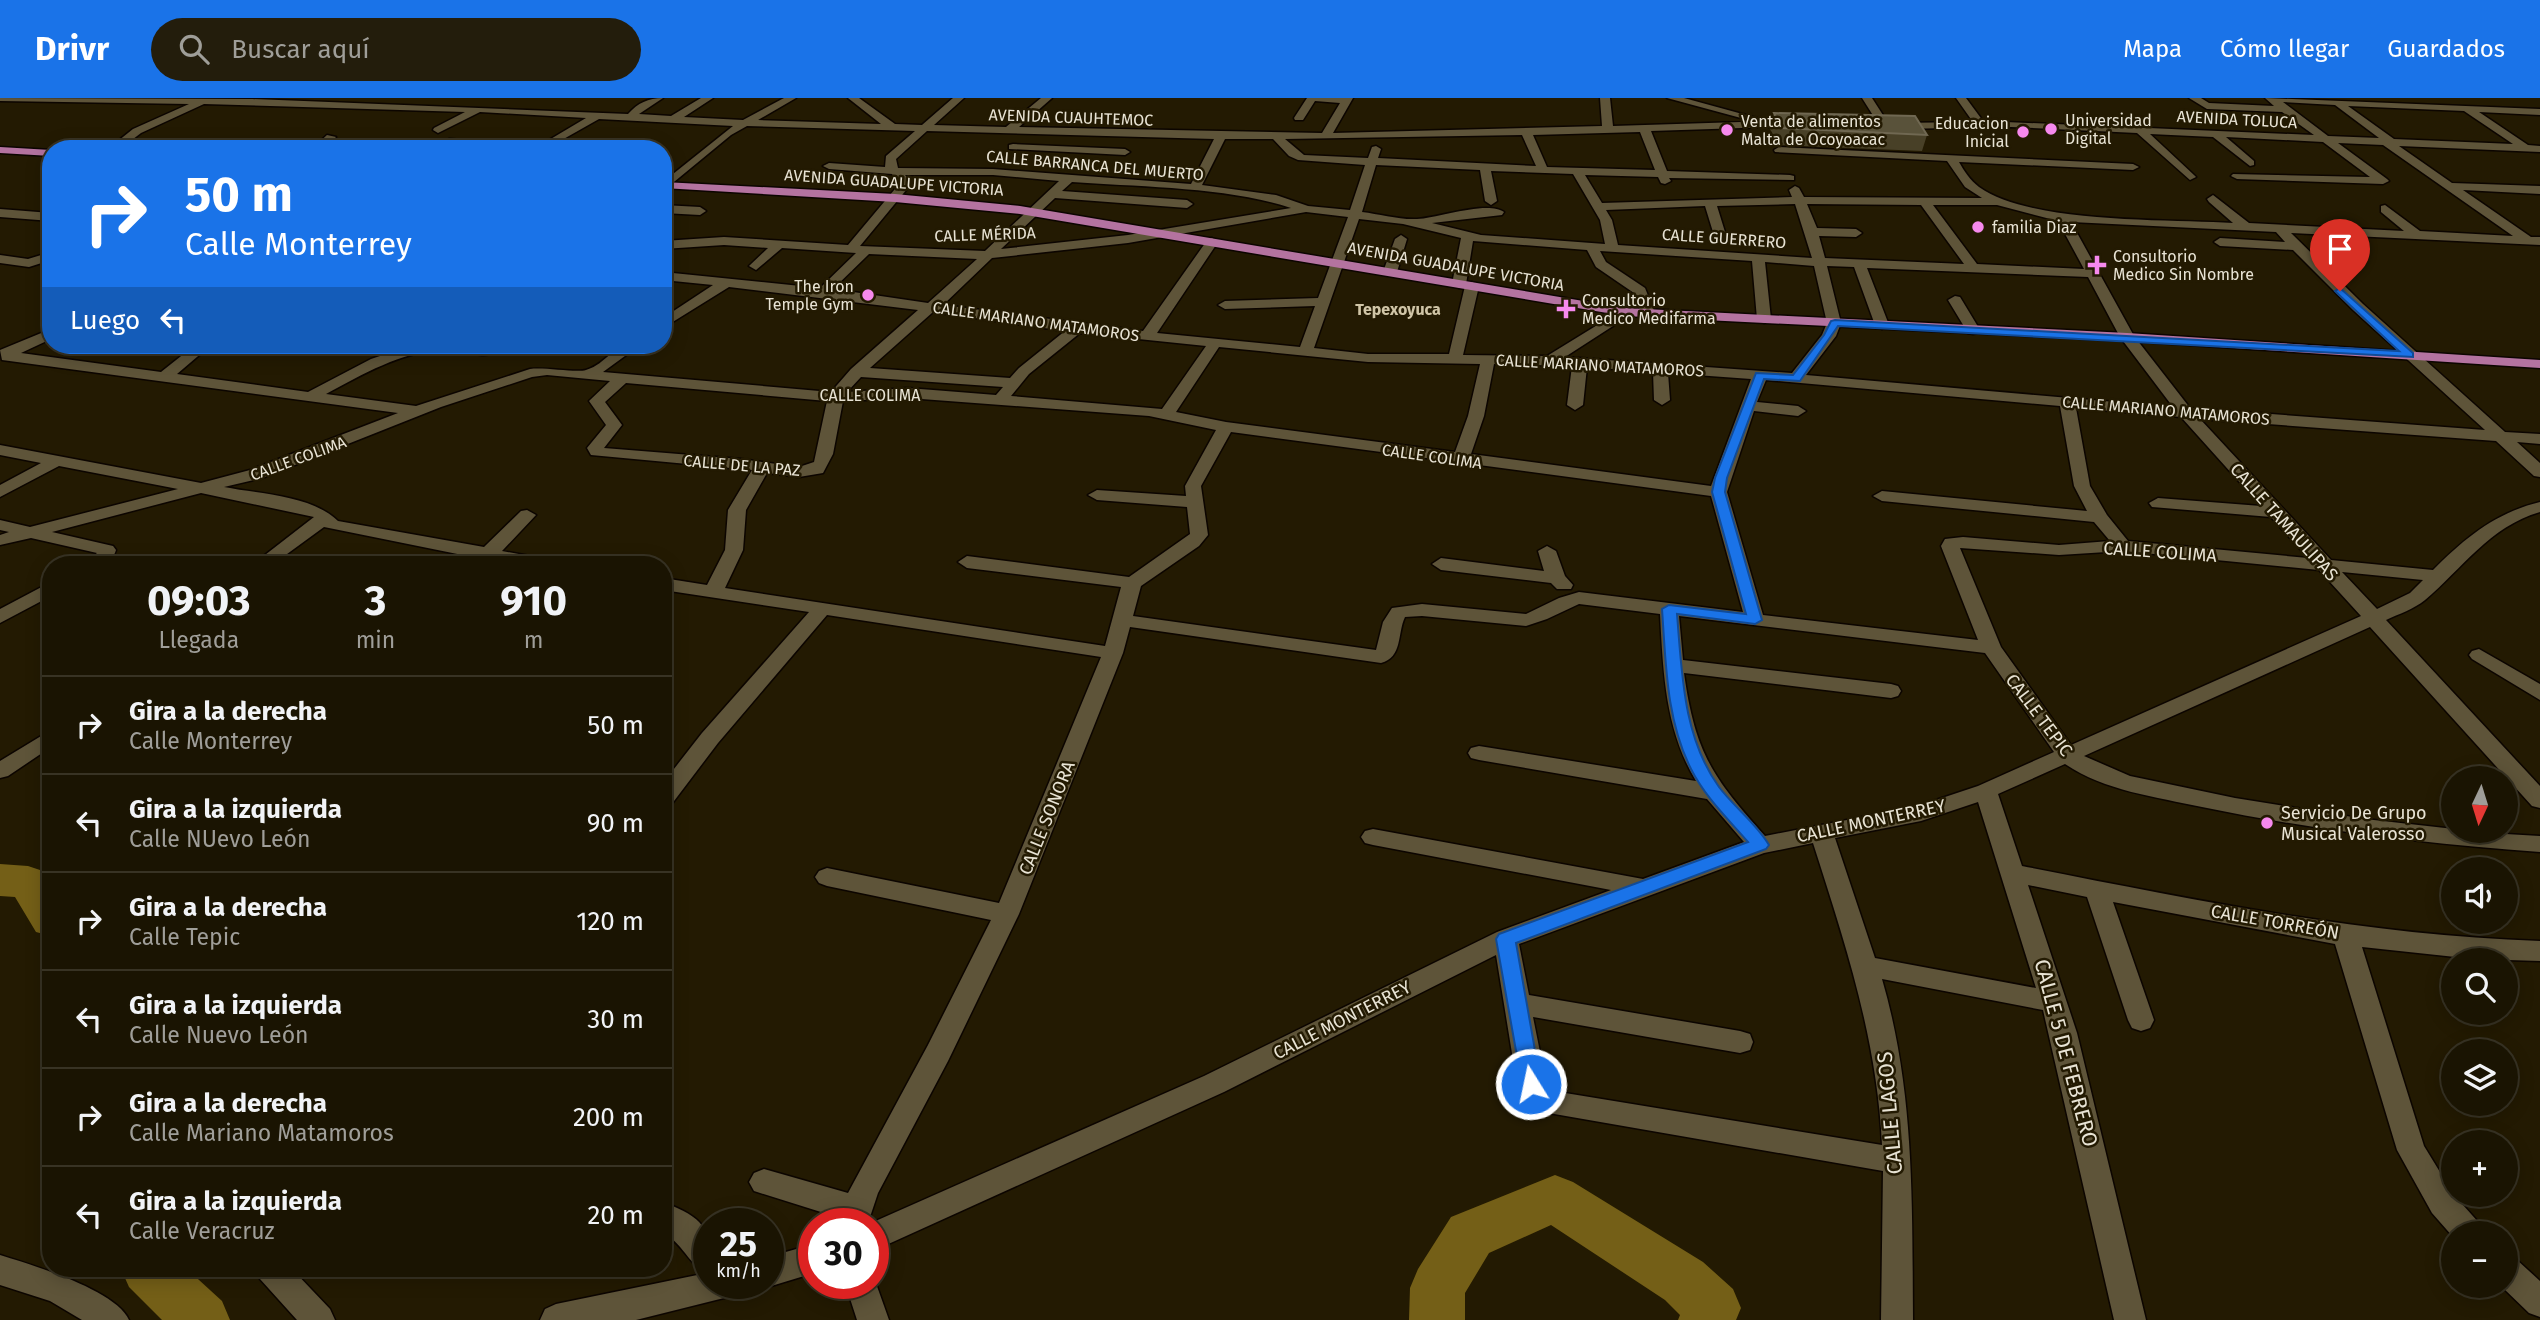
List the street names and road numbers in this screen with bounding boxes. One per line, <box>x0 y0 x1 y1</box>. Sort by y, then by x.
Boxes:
street label: AVENIDA CUAUHTEMOC <box>988 105 1154 130</box>
street label: AVENIDA TOLUCA <box>2176 107 2299 132</box>
street label: CALLE BARRANCA DEL MUERTO <box>985 147 1205 184</box>
street label: AVENIDA GUADALUPE VICTORIA <box>784 165 1005 200</box>
street label: CALLE MÉRIDA <box>934 222 1037 246</box>
street label: CALLE GUERRERO <box>1661 225 1787 252</box>
street label: AVENIDA GUADALUPE VICTORIA <box>1346 238 1567 295</box>
street label: CALLE MARIANO MATAMOROS <box>931 298 1141 345</box>
street label: CALLE MARIANO MATAMOROS <box>1495 351 1705 380</box>
street label: CALLE COLIMA <box>820 386 921 405</box>
street label: CALLE MARIANO MATAMOROS <box>2061 392 2271 429</box>
street label: CALLE COLIMA <box>248 432 350 485</box>
street label: CALLE COLIMA <box>1381 440 1484 473</box>
street label: CALLE DE LA PAZ <box>683 451 801 480</box>
street label: CALLE TAMAULIPAS <box>2225 458 2343 586</box>
street label: CALLE COLIMA <box>2103 537 2218 567</box>
street label: CALLE TEPIC <box>2001 669 2077 761</box>
street label: CALLE SONORA <box>1014 757 1080 878</box>
street label: CALLE MONTERREY <box>1795 794 1947 848</box>
street label: CALLE TORREÓN <box>2209 900 2341 944</box>
street label: CALLE 5 DE FEBRERO <box>2028 956 2104 1150</box>
street label: CALLE MONTERREY <box>1270 976 1415 1064</box>
street label: CALLE LAGOS <box>1872 1051 1908 1175</box>

